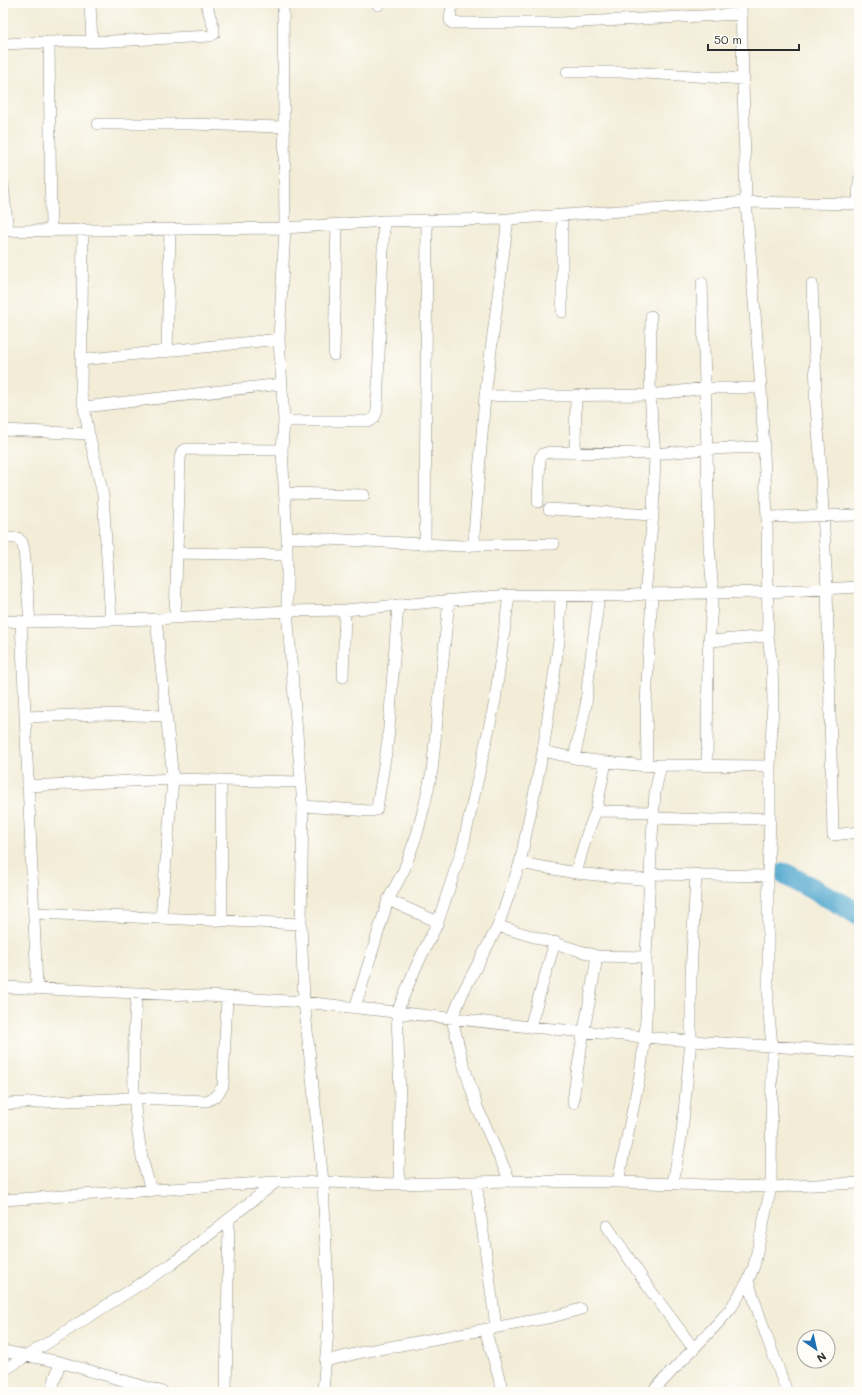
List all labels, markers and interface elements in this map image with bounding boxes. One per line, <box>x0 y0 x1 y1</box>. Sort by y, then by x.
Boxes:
scale bar <box>708 26 799 52</box>
text: 50 m <box>714 31 742 47</box>
north arrow <box>796 1329 836 1369</box>
text: N <box>814 1349 830 1366</box>

